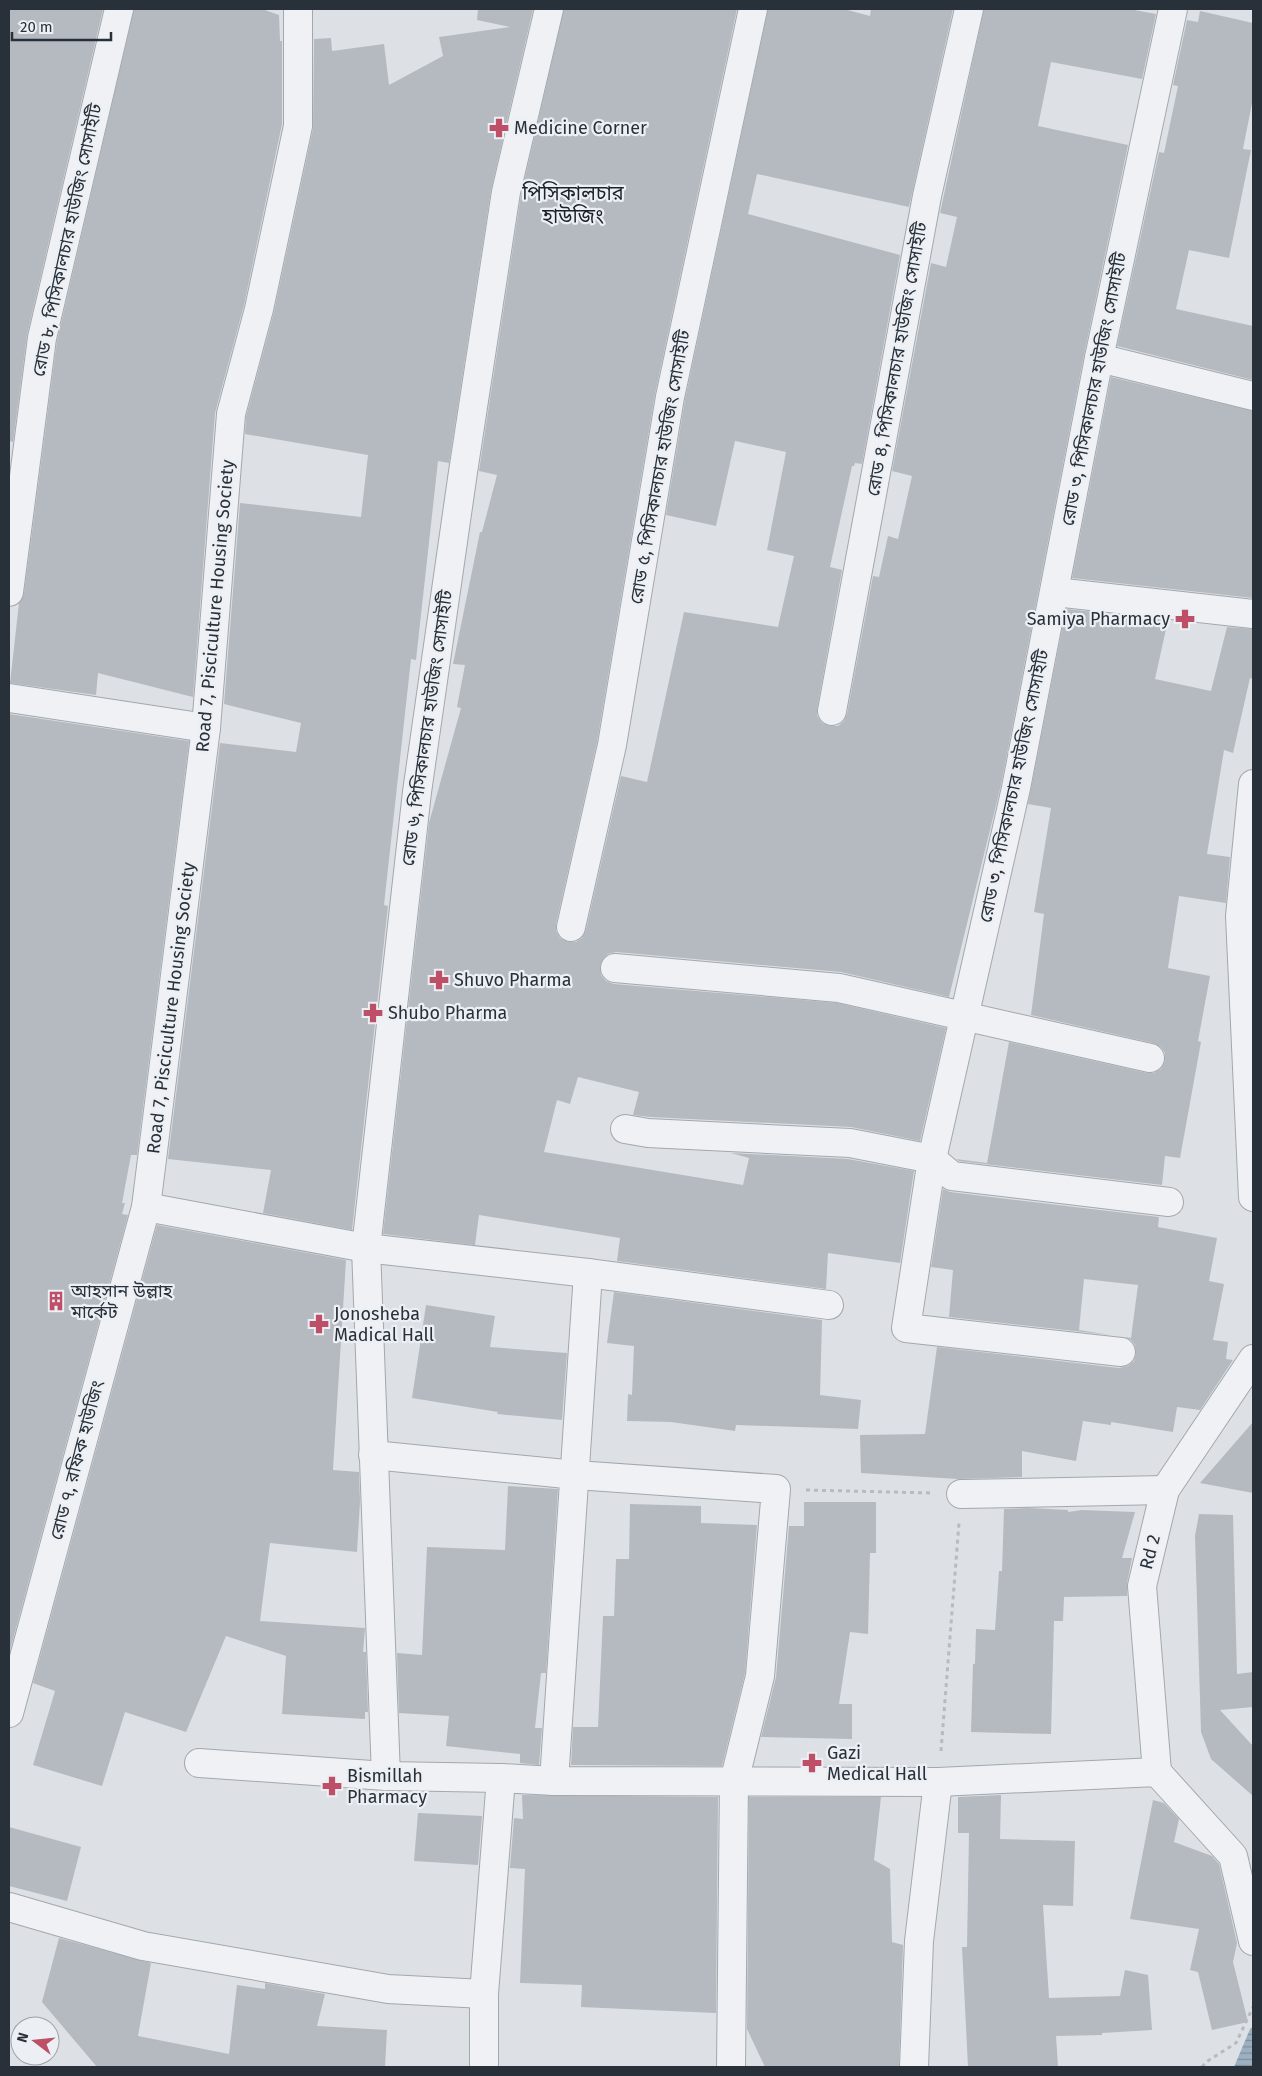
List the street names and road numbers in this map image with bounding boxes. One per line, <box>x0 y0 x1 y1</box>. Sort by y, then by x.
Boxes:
street label: রোড ৮, পিসিকালচার হাউজিং সোসাইটি <box>27 100 107 378</box>
street label: রোড ৪, পিসিকালচার হাউজিং সোসাইটি <box>862 219 932 498</box>
street label: রোড ৩, পিসিকালচার হাউজিং সোসাইটি <box>1057 249 1132 528</box>
street label: রোড ৫, পিসিকালচার হাউজিং সোসাইটি <box>625 327 695 606</box>
street label: Road 7, Pisciculture Housing Society <box>191 459 239 753</box>
street label: রোড ৬, পিসিকালচার হাউজিং সোসাইটি <box>397 587 457 867</box>
street label: রোড ৩, পিসিকালচার হাউজিং সোসাইটি <box>974 646 1054 924</box>
street label: Road 7, Pisciculture Housing Society <box>142 861 200 1155</box>
street label: রোড ৭, রফিক হাউজিং <box>45 1378 109 1542</box>
street label: Rd 2 <box>1135 1532 1165 1572</box>

